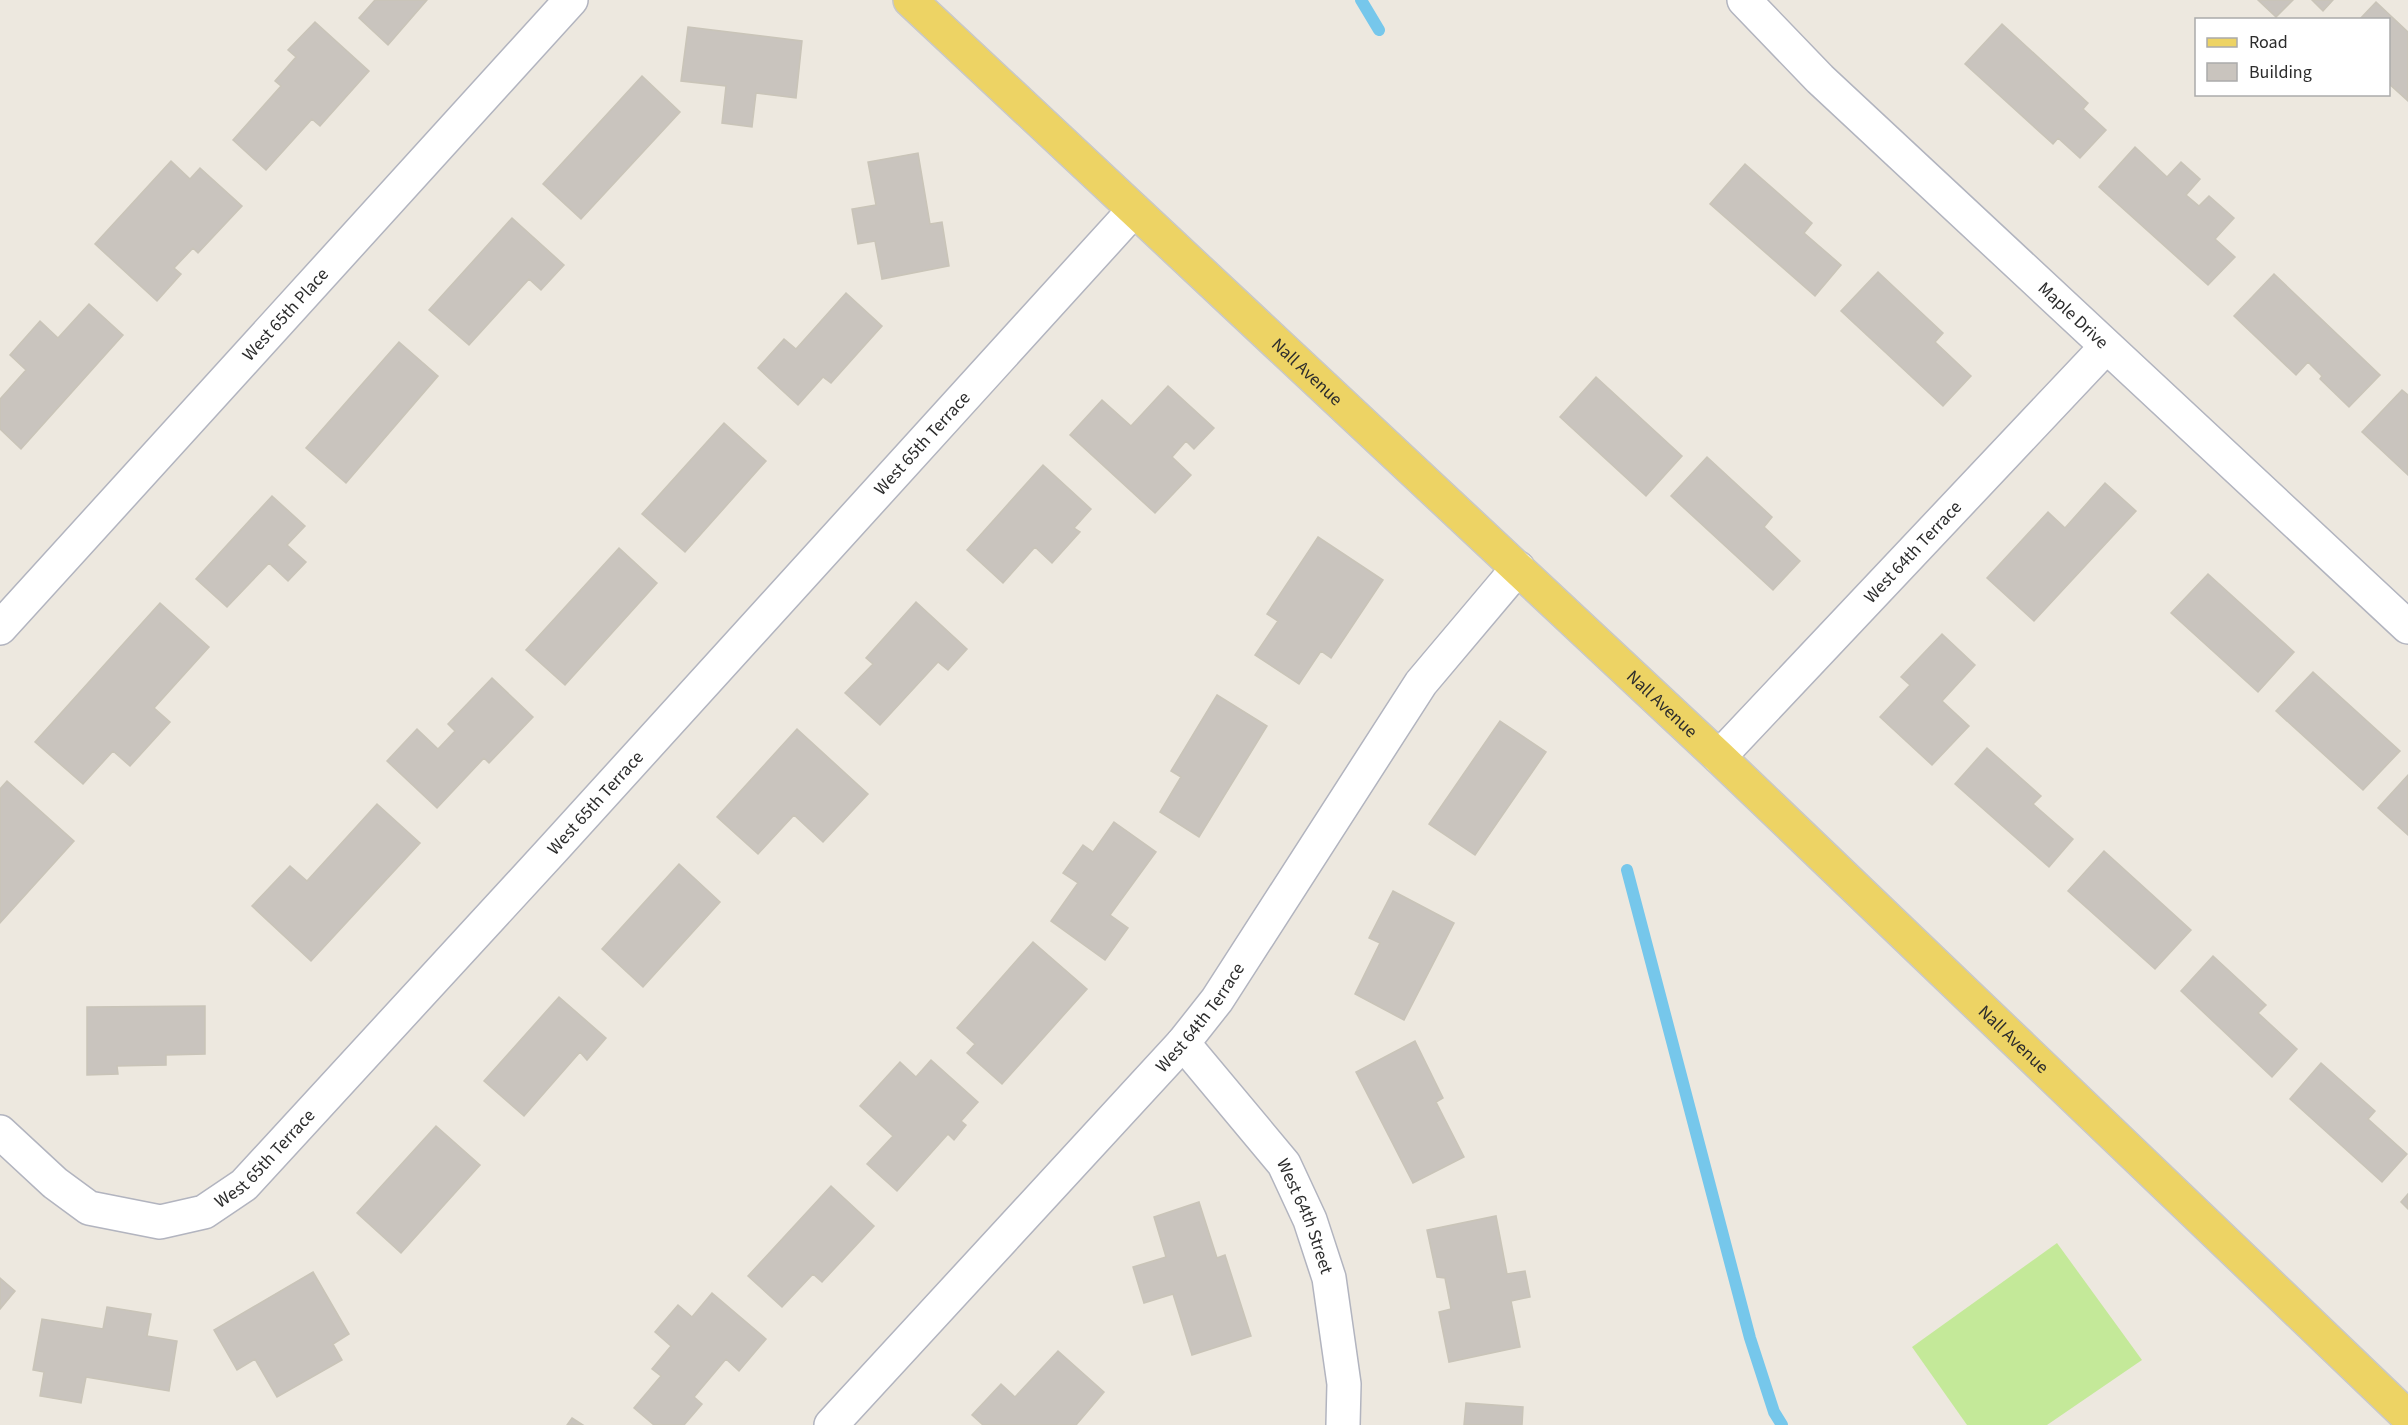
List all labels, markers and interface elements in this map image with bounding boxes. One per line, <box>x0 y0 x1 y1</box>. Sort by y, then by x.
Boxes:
legend <box>2195 18 2390 96</box>
text: Road <box>2249 30 2288 55</box>
text: Building <box>2249 60 2312 85</box>
street label: West 65th Place <box>236 262 334 366</box>
street label: Maple Drive <box>2033 276 2114 354</box>
street label: Nall Avenue <box>1266 332 1348 411</box>
street label: West 65th Terrace <box>868 386 976 501</box>
street label: West 64th Terrace <box>1858 495 1967 609</box>
street label: Nall Avenue <box>1621 664 1703 743</box>
street label: West 65th Terrace <box>541 745 649 860</box>
street label: West 64th Terrace <box>1150 958 1250 1078</box>
street label: Nall Avenue <box>1973 999 2055 1079</box>
street label: West 65th Terrace <box>209 1103 321 1214</box>
street label: West 64th Street <box>1271 1154 1339 1277</box>

